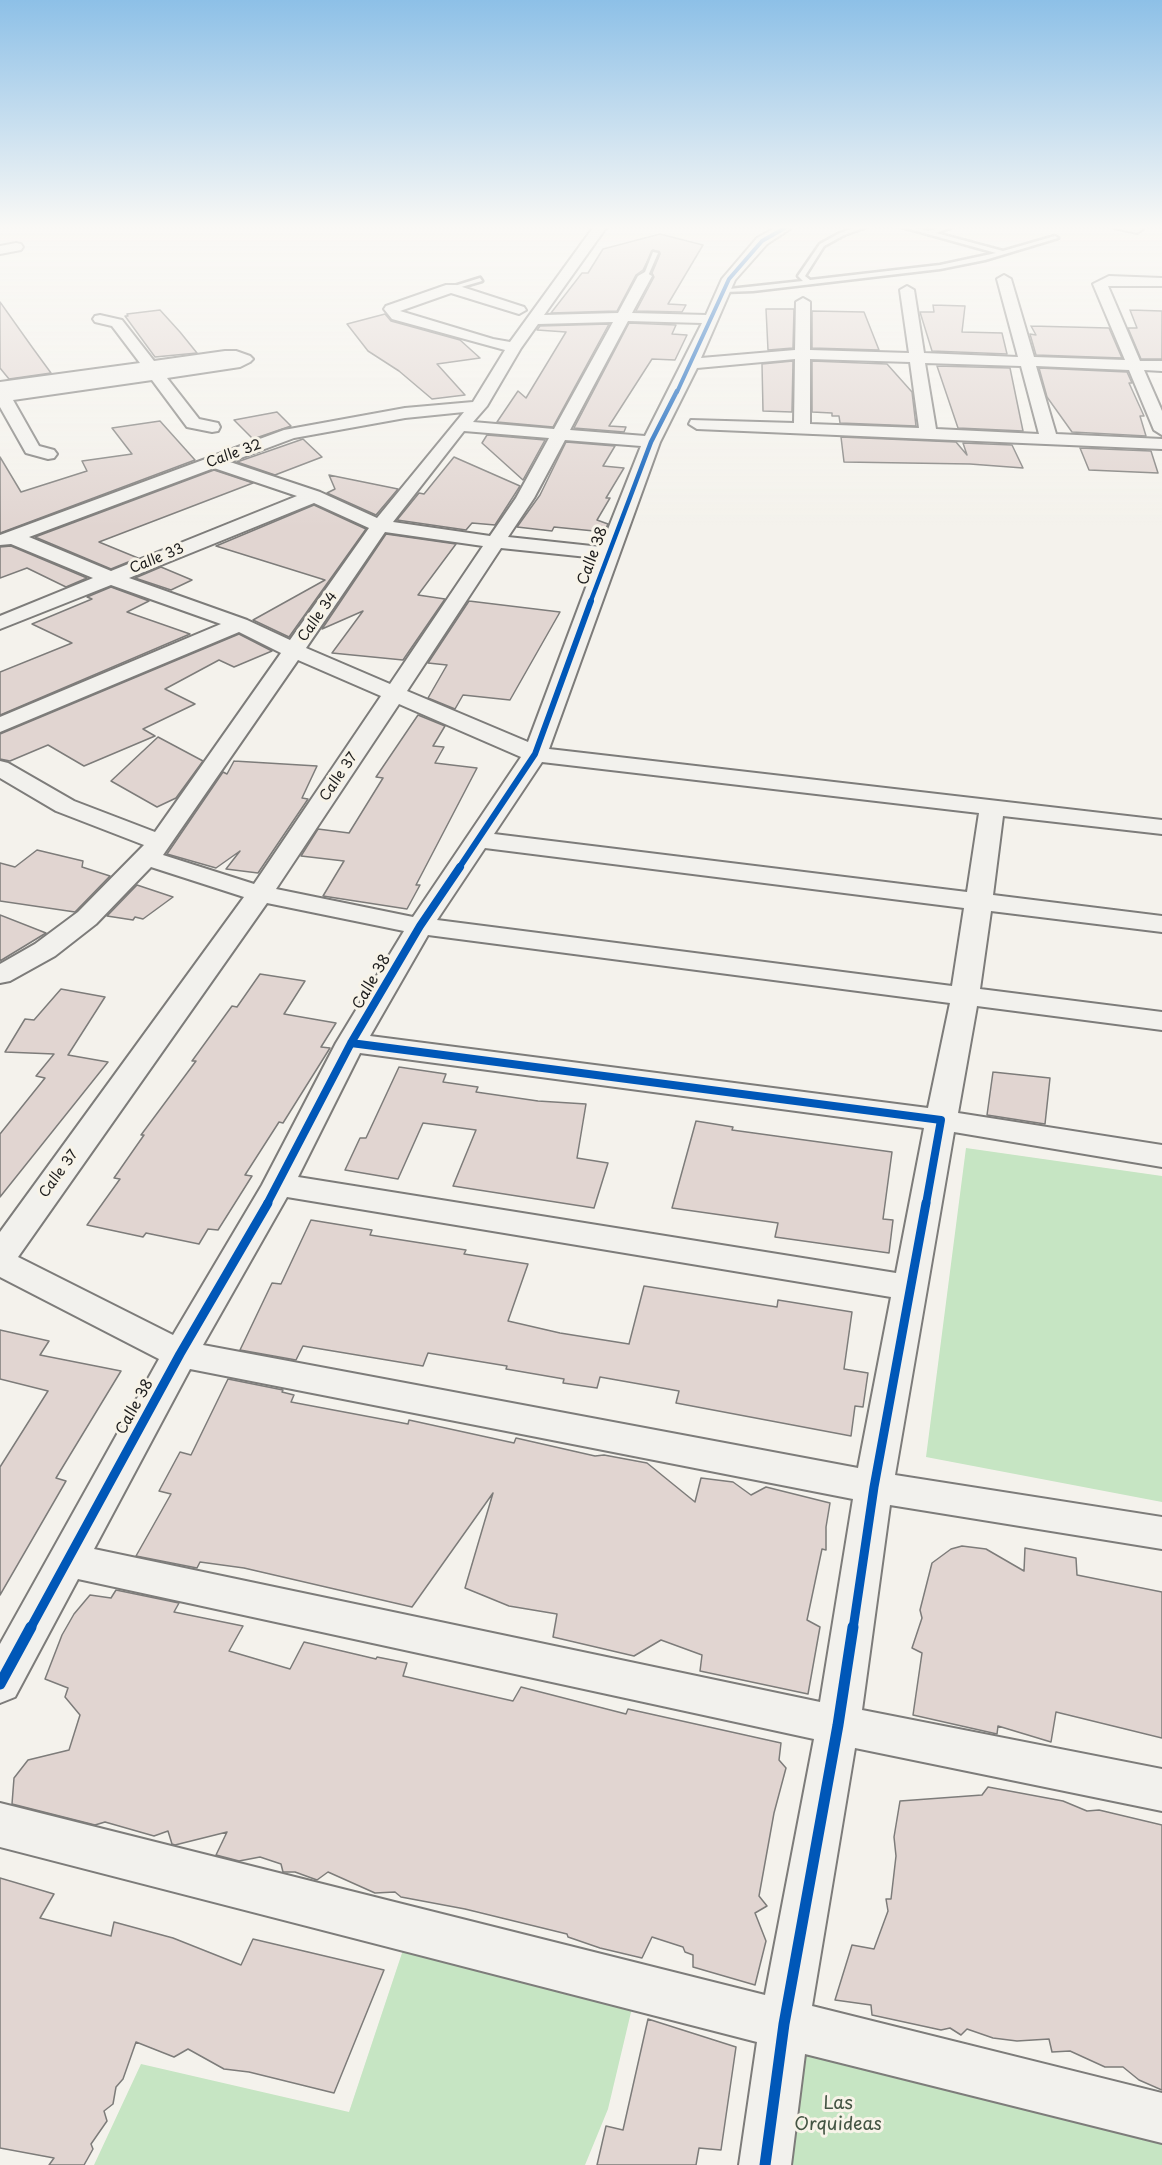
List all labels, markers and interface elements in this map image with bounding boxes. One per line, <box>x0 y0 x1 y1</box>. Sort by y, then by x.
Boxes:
street label: Calle 32 <box>204 436 264 472</box>
street label: Calle 38 <box>574 524 612 588</box>
street label: Calle 33 <box>127 541 187 577</box>
street label: Calle 34 <box>295 589 341 645</box>
street label: Calle 37 <box>317 749 361 805</box>
street label: Calle 38 <box>349 951 395 1013</box>
street label: Calle 37 <box>36 1147 82 1201</box>
street label: Calle 38 <box>112 1376 158 1438</box>
park label: Las Orquideas <box>794 2093 882 2136</box>

